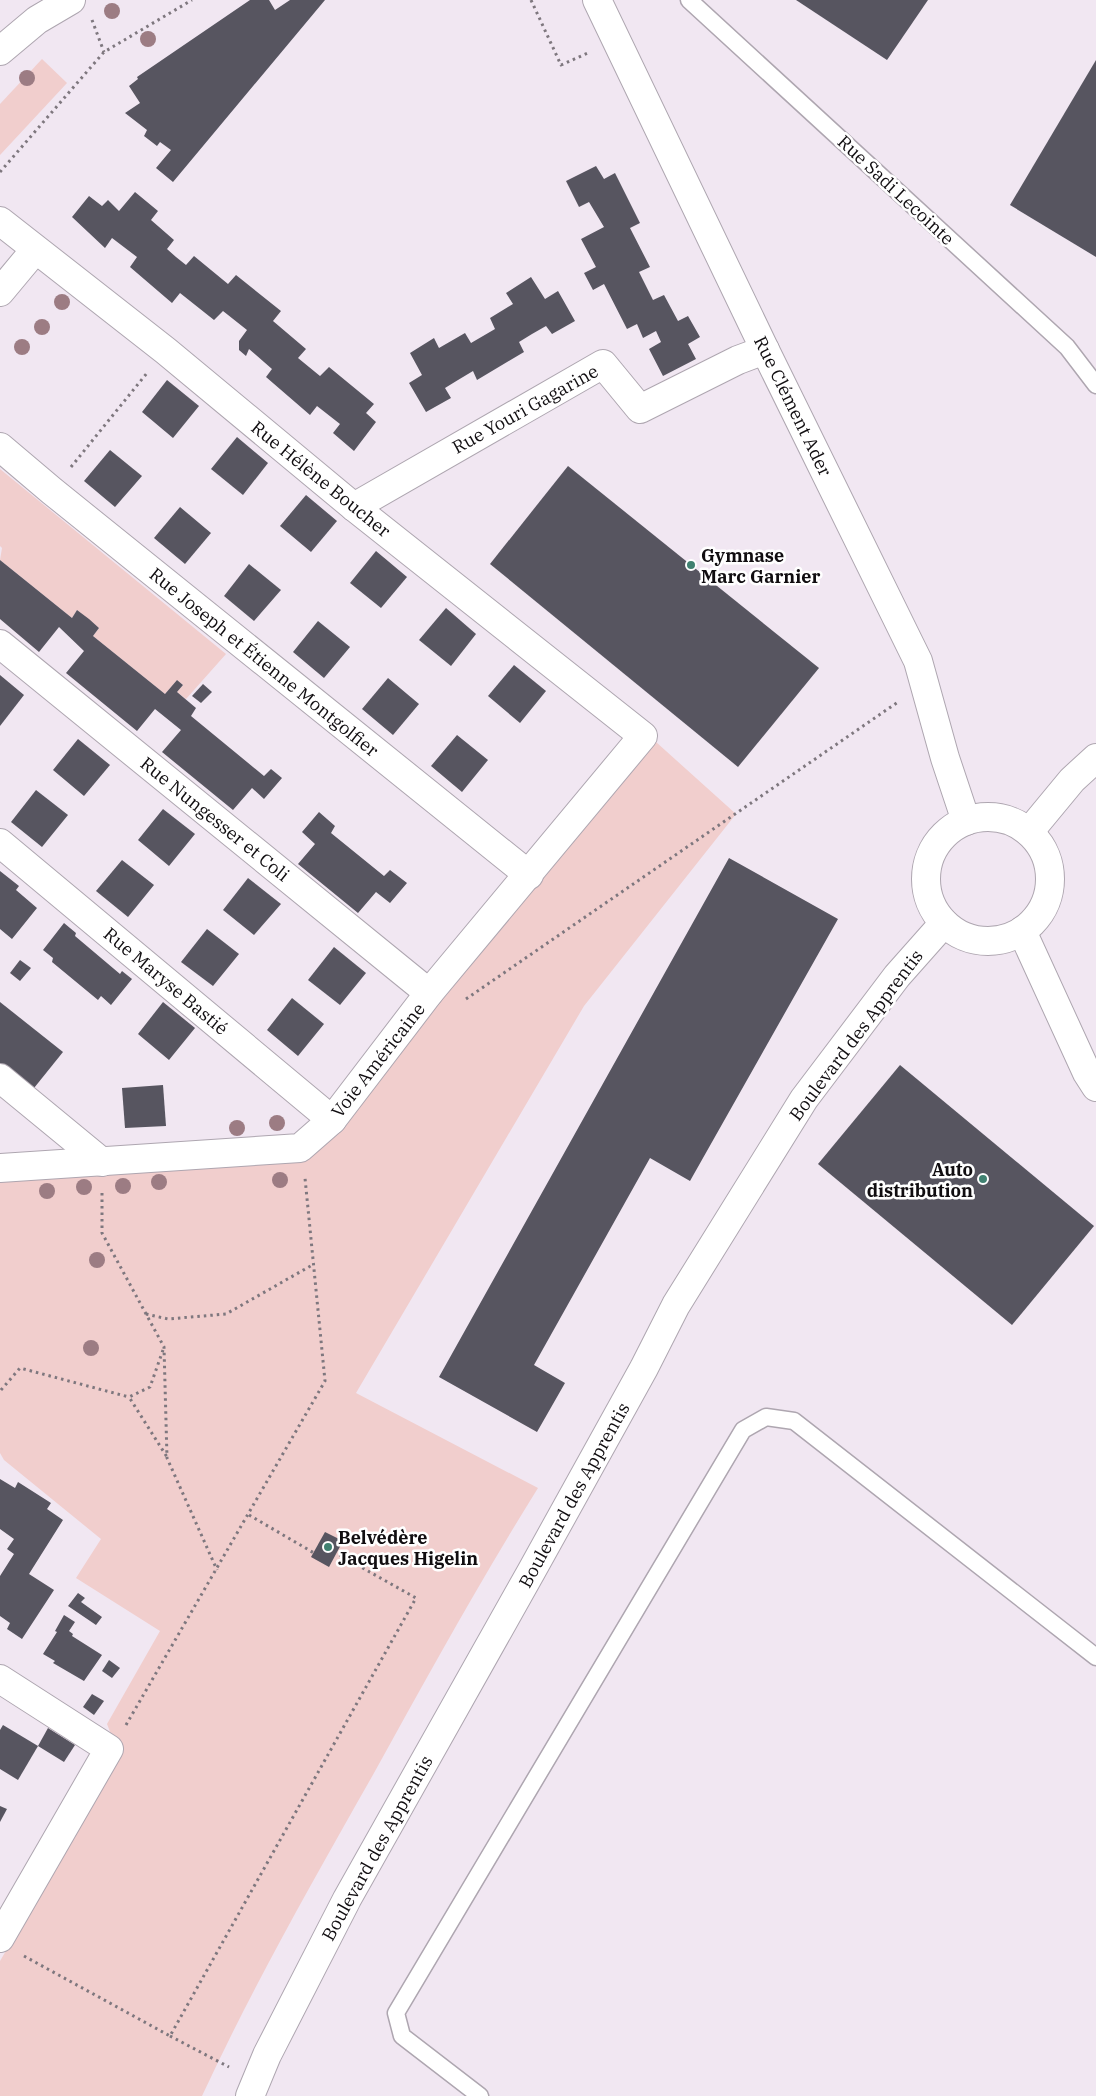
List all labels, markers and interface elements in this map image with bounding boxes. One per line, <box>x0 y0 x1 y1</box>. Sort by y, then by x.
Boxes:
street label: Rue Sadi Lecointe <box>833 130 959 250</box>
street label: Rue Clément Ader <box>749 332 837 480</box>
street label: Rue Youri Gagarine <box>448 359 602 459</box>
street label: Rue Hélène Boucher <box>247 416 395 542</box>
place label: Gymnase Marc Garnier <box>701 544 821 588</box>
marker: Gymnase Marc Garnier <box>685 559 697 571</box>
street label: Rue Joseph et Étienne Montgolfier <box>145 562 383 762</box>
street label: Rue Nungesser et Coli <box>136 752 294 886</box>
street label: Rue Maryse Bastié <box>99 922 233 1040</box>
street label: Boulevard des Apprentis <box>784 945 928 1125</box>
street label: Voie Américaine <box>326 998 430 1122</box>
place label: Auto distribution <box>867 1158 973 1202</box>
marker: Auto distribution <box>977 1173 989 1185</box>
street label: Boulevard des Apprentis <box>513 1398 635 1592</box>
place label: Belvédère Jacques Higelin <box>338 1526 478 1570</box>
marker: Belvédère Jacques Higelin <box>322 1541 334 1553</box>
street label: Boulevard des Apprentis <box>316 1751 438 1945</box>

